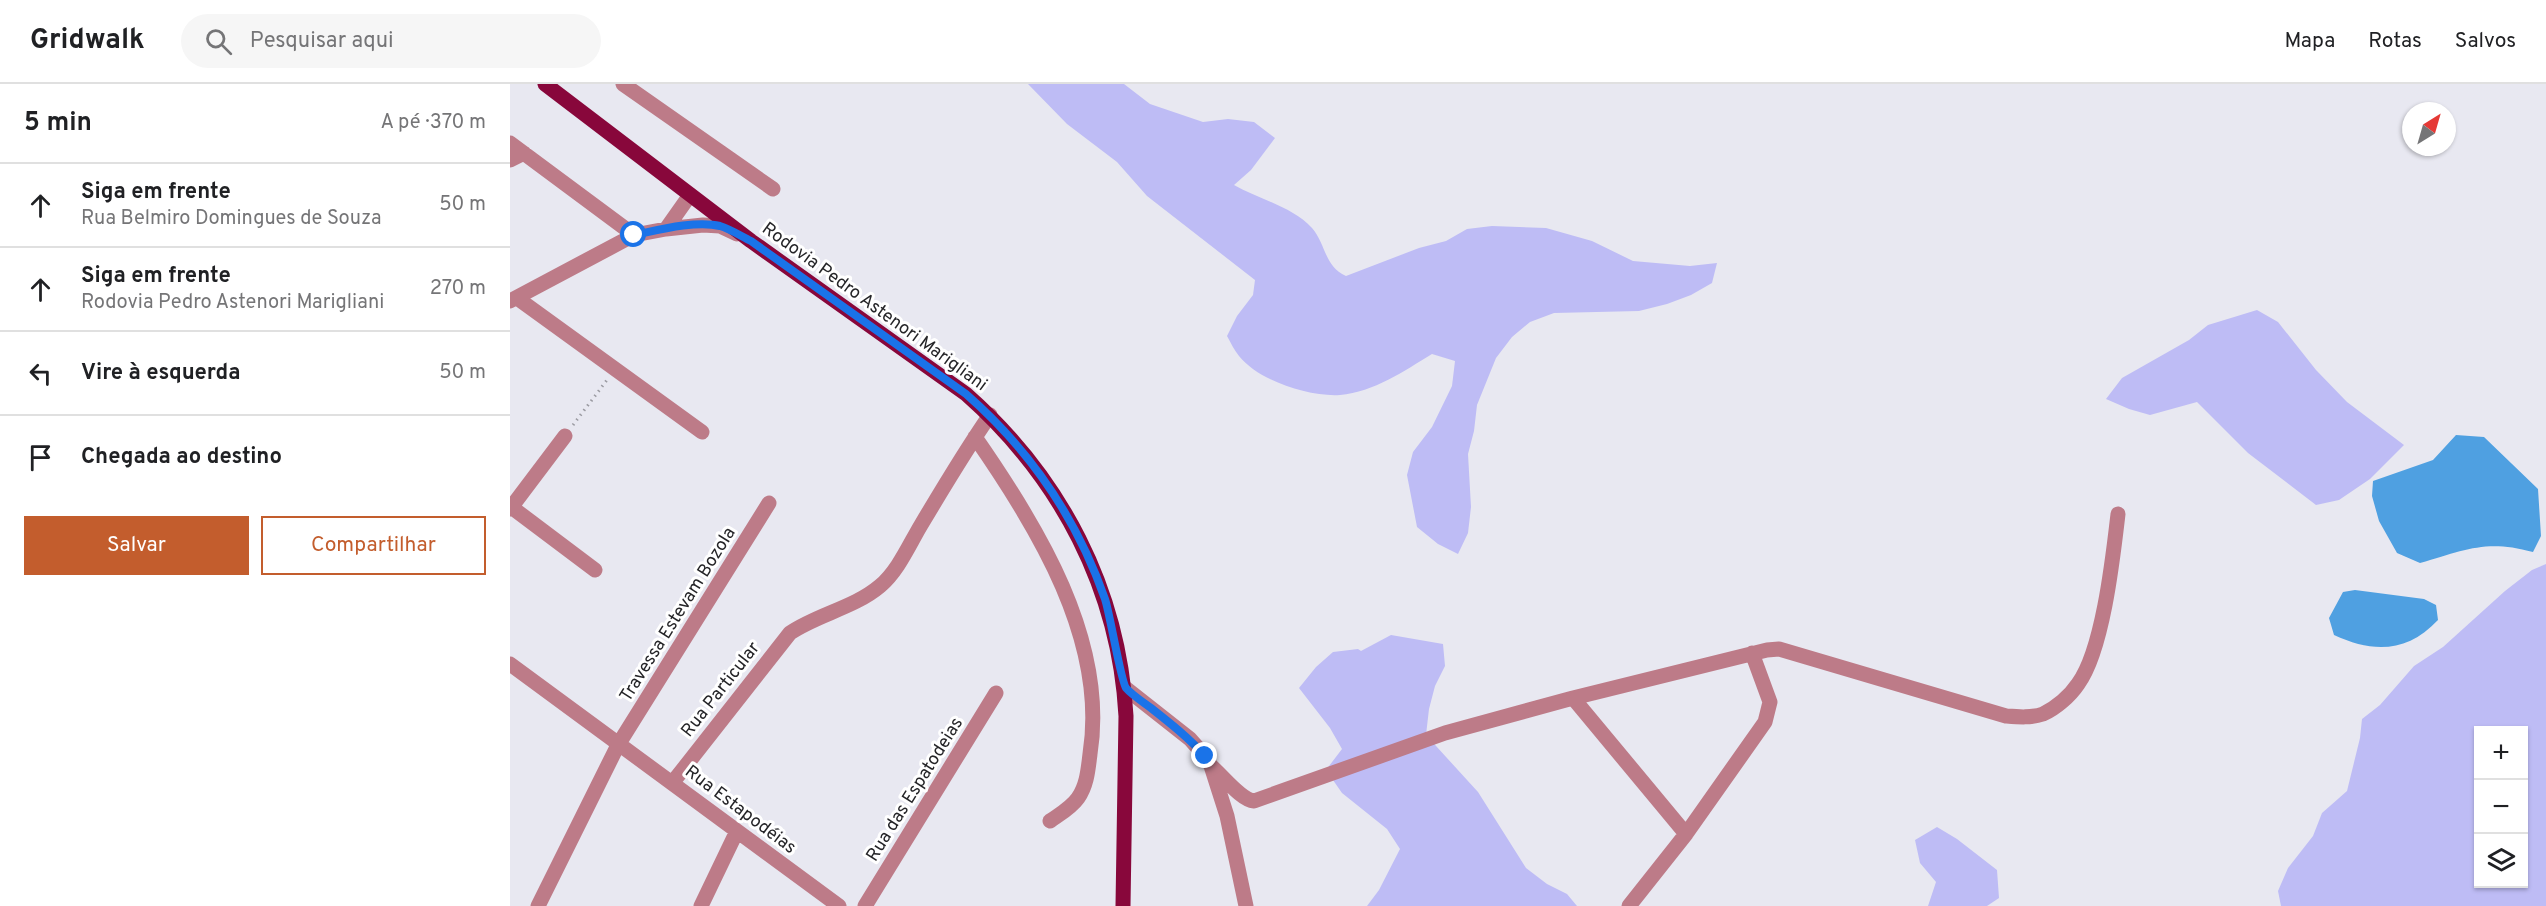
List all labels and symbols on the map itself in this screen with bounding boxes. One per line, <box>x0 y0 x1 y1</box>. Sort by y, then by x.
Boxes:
north arrow <box>2402 102 2456 156</box>
street label: Rodovia Pedro Astenori Marigliani <box>757 218 991 397</box>
route start <box>620 221 646 247</box>
street label: Travessa Estevam Bozola <box>615 523 741 706</box>
street label: Rua Particular <box>677 638 766 742</box>
street label: Rua das Espatodeias <box>862 713 969 866</box>
route end <box>1191 742 1217 768</box>
street label: Rua Estapodéias <box>680 761 800 860</box>

